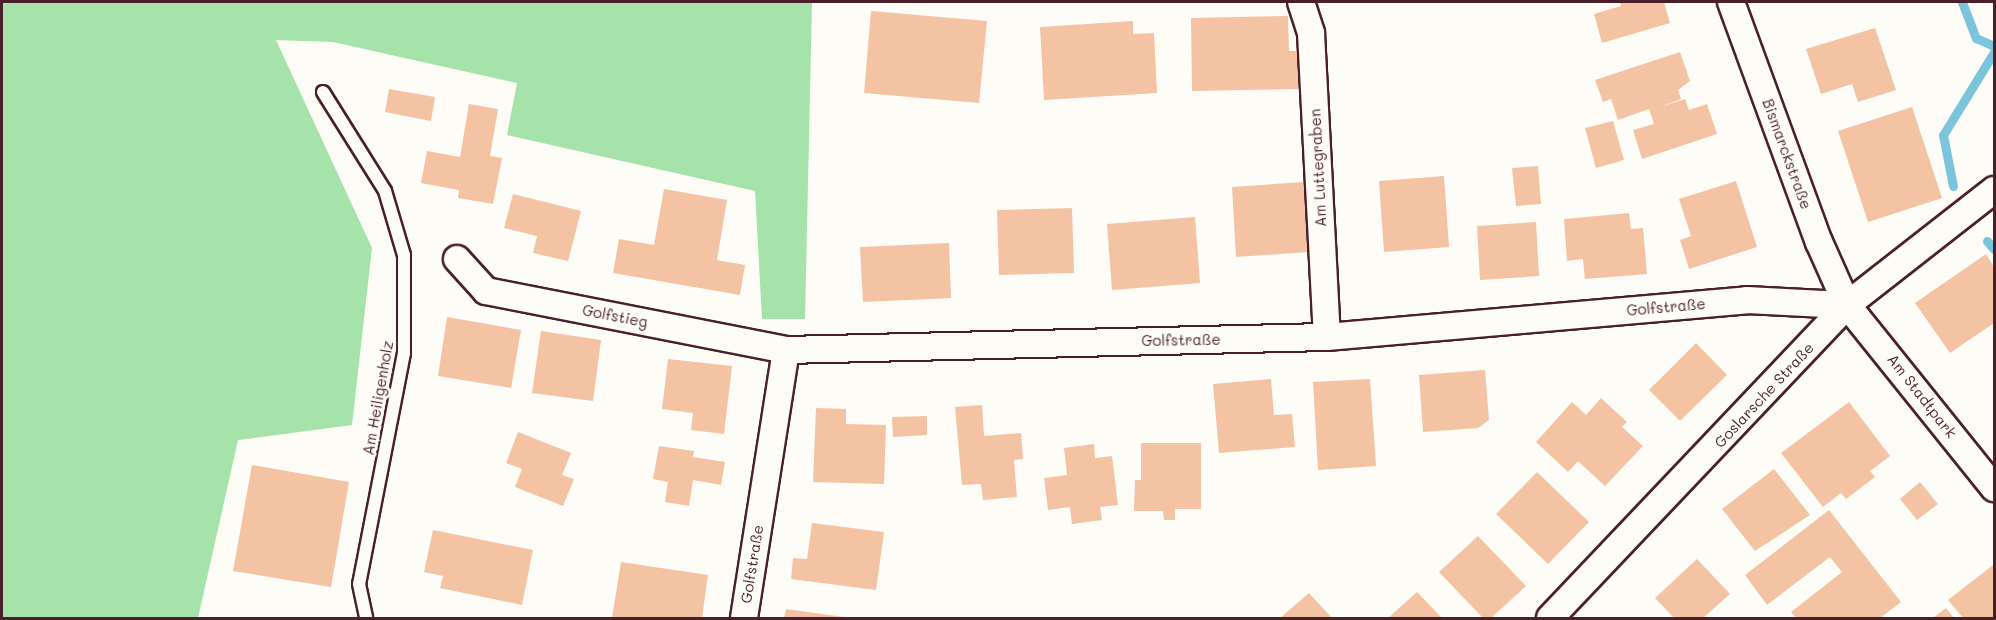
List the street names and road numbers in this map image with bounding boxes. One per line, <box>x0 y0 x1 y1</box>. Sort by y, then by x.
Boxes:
street label: Bismarckstraße <box>1759 96 1815 212</box>
street label: Am Luttegraben <box>1306 108 1330 228</box>
street label: Golfstraße <box>1626 295 1706 319</box>
street label: Golfstieg <box>581 301 649 331</box>
street label: Golfstraße <box>1141 330 1221 350</box>
street label: Am Heiligenholz <box>359 339 397 457</box>
street label: Goslarsche Straße <box>1711 339 1817 451</box>
street label: Am Stadtpark <box>1884 350 1960 442</box>
street label: Golfstraße <box>737 523 767 605</box>

